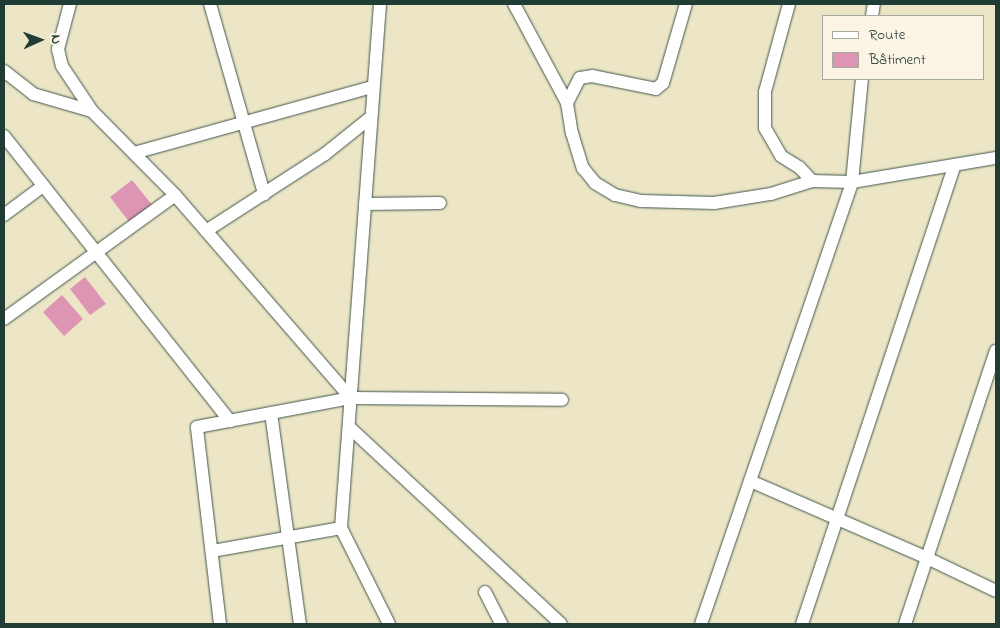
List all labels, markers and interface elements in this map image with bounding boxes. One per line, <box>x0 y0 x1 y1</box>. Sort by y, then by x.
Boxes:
north arrow <box>15 15 65 65</box>
legend <box>822 15 985 80</box>
text: Route <box>869 24 905 46</box>
text: N <box>45 34 66 45</box>
text: Bâtiment <box>869 49 926 71</box>

